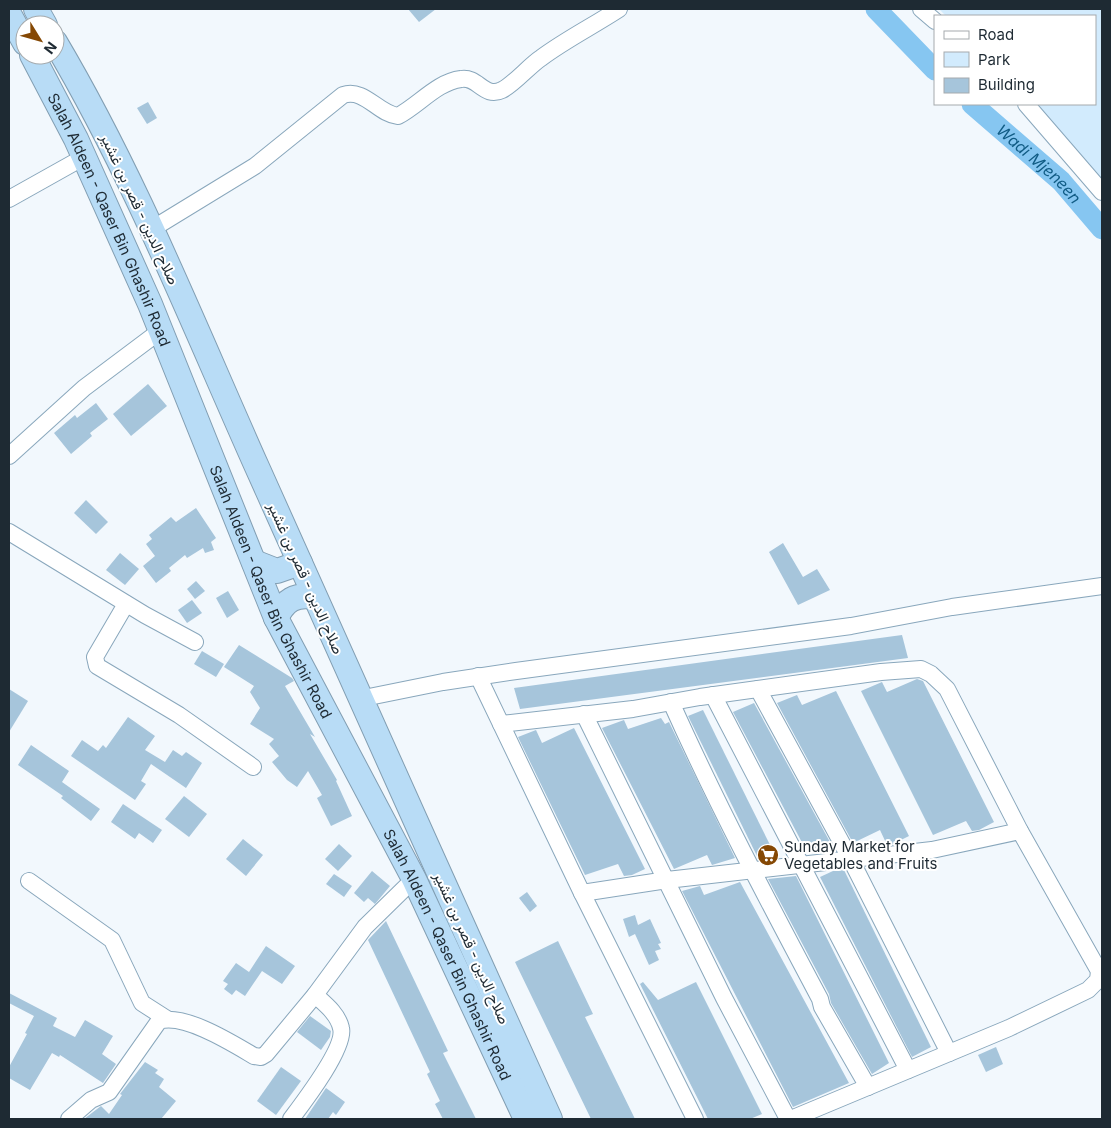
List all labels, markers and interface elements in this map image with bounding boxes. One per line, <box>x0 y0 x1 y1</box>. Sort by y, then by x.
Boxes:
north arrow <box>15 15 65 65</box>
legend <box>934 15 1096 105</box>
text: Road <box>978 25 1014 44</box>
text: N <box>41 39 61 58</box>
text: Park <box>978 50 1011 69</box>
text: Building <box>978 75 1035 94</box>
street label: Salah Aldeen - Qaser Bin Ghashir Road <box>44 89 175 349</box>
water label: Wadi Mjeneen <box>993 120 1086 207</box>
street label: صلاح الدين - قصر بن غشير <box>94 130 183 288</box>
street label: Salah Aldeen - Qaser Bin Ghashir Road <box>206 462 337 722</box>
street label: صلاح الدين - قصر بن غشير <box>262 498 348 658</box>
street label: Salah Aldeen - Qaser Bin Ghashir Road <box>380 826 516 1083</box>
place label: Sunday Market for Vegetables and Fruits <box>784 837 937 873</box>
supermarket icon: Sunday Market for Vegetables and Fruits <box>756 843 780 867</box>
street label: صلاح الدين - قصر بن غشير <box>428 868 514 1028</box>

